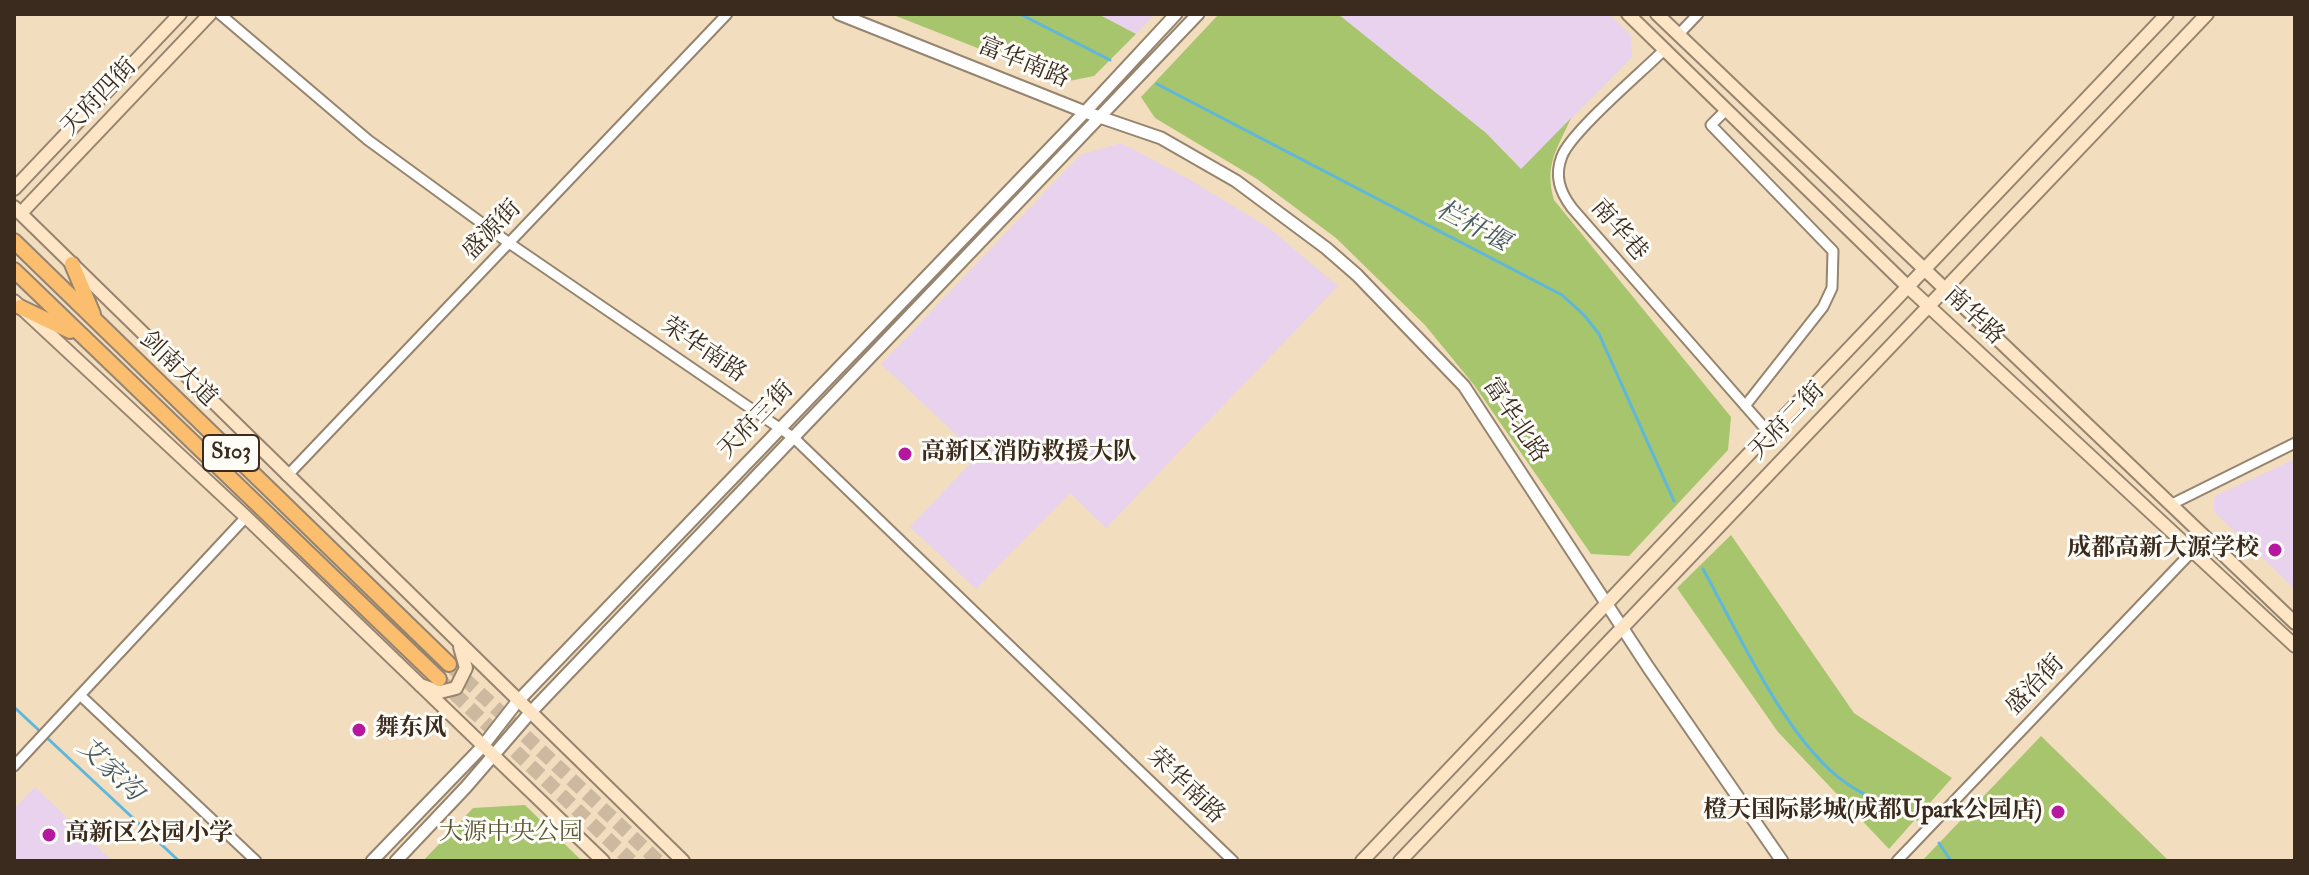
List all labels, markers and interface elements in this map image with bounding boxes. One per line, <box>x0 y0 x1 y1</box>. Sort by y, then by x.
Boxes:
street label: 富华南路 <box>973 33 1073 95</box>
street label: 天府四街 <box>56 53 144 143</box>
street label: 南华巷 <box>1584 194 1652 268</box>
street label: 盛源街 <box>458 195 528 267</box>
water label: 栏杆堰 <box>1430 196 1514 260</box>
street label: 南华路 <box>1937 282 2009 352</box>
street label: 荣华南路 <box>655 312 751 390</box>
street label: 剑南大道 <box>132 326 222 414</box>
street label: 富华北路 <box>1475 373 1553 469</box>
street label: 天府三街 <box>713 376 801 466</box>
street label: 天府二街 <box>1744 377 1832 467</box>
road number: S103 <box>203 435 259 471</box>
place label: 高新区消防救援大队 <box>921 440 1137 468</box>
marker: 高新区消防救援大队 <box>896 445 914 463</box>
place label: 成都高新大源学校 <box>2067 536 2259 564</box>
marker: 成都高新大源学校 <box>2266 541 2284 559</box>
street label: 盛治街 <box>2001 650 2071 722</box>
place label: 舞东风 <box>375 716 447 744</box>
marker: 舞东风 <box>350 721 368 739</box>
water label: 艾家沟 <box>70 733 148 809</box>
street label: 荣华南路 <box>1140 743 1230 831</box>
place label: 橙天国际影城(成都Upark公园店) <box>1703 798 2042 826</box>
marker: 橙天国际影城(成都Upark公园店) <box>2049 803 2067 821</box>
park label: 大源中央公园 <box>439 820 583 848</box>
place label: 高新区公园小学 <box>65 821 233 849</box>
marker: 高新区公园小学 <box>40 826 58 844</box>

